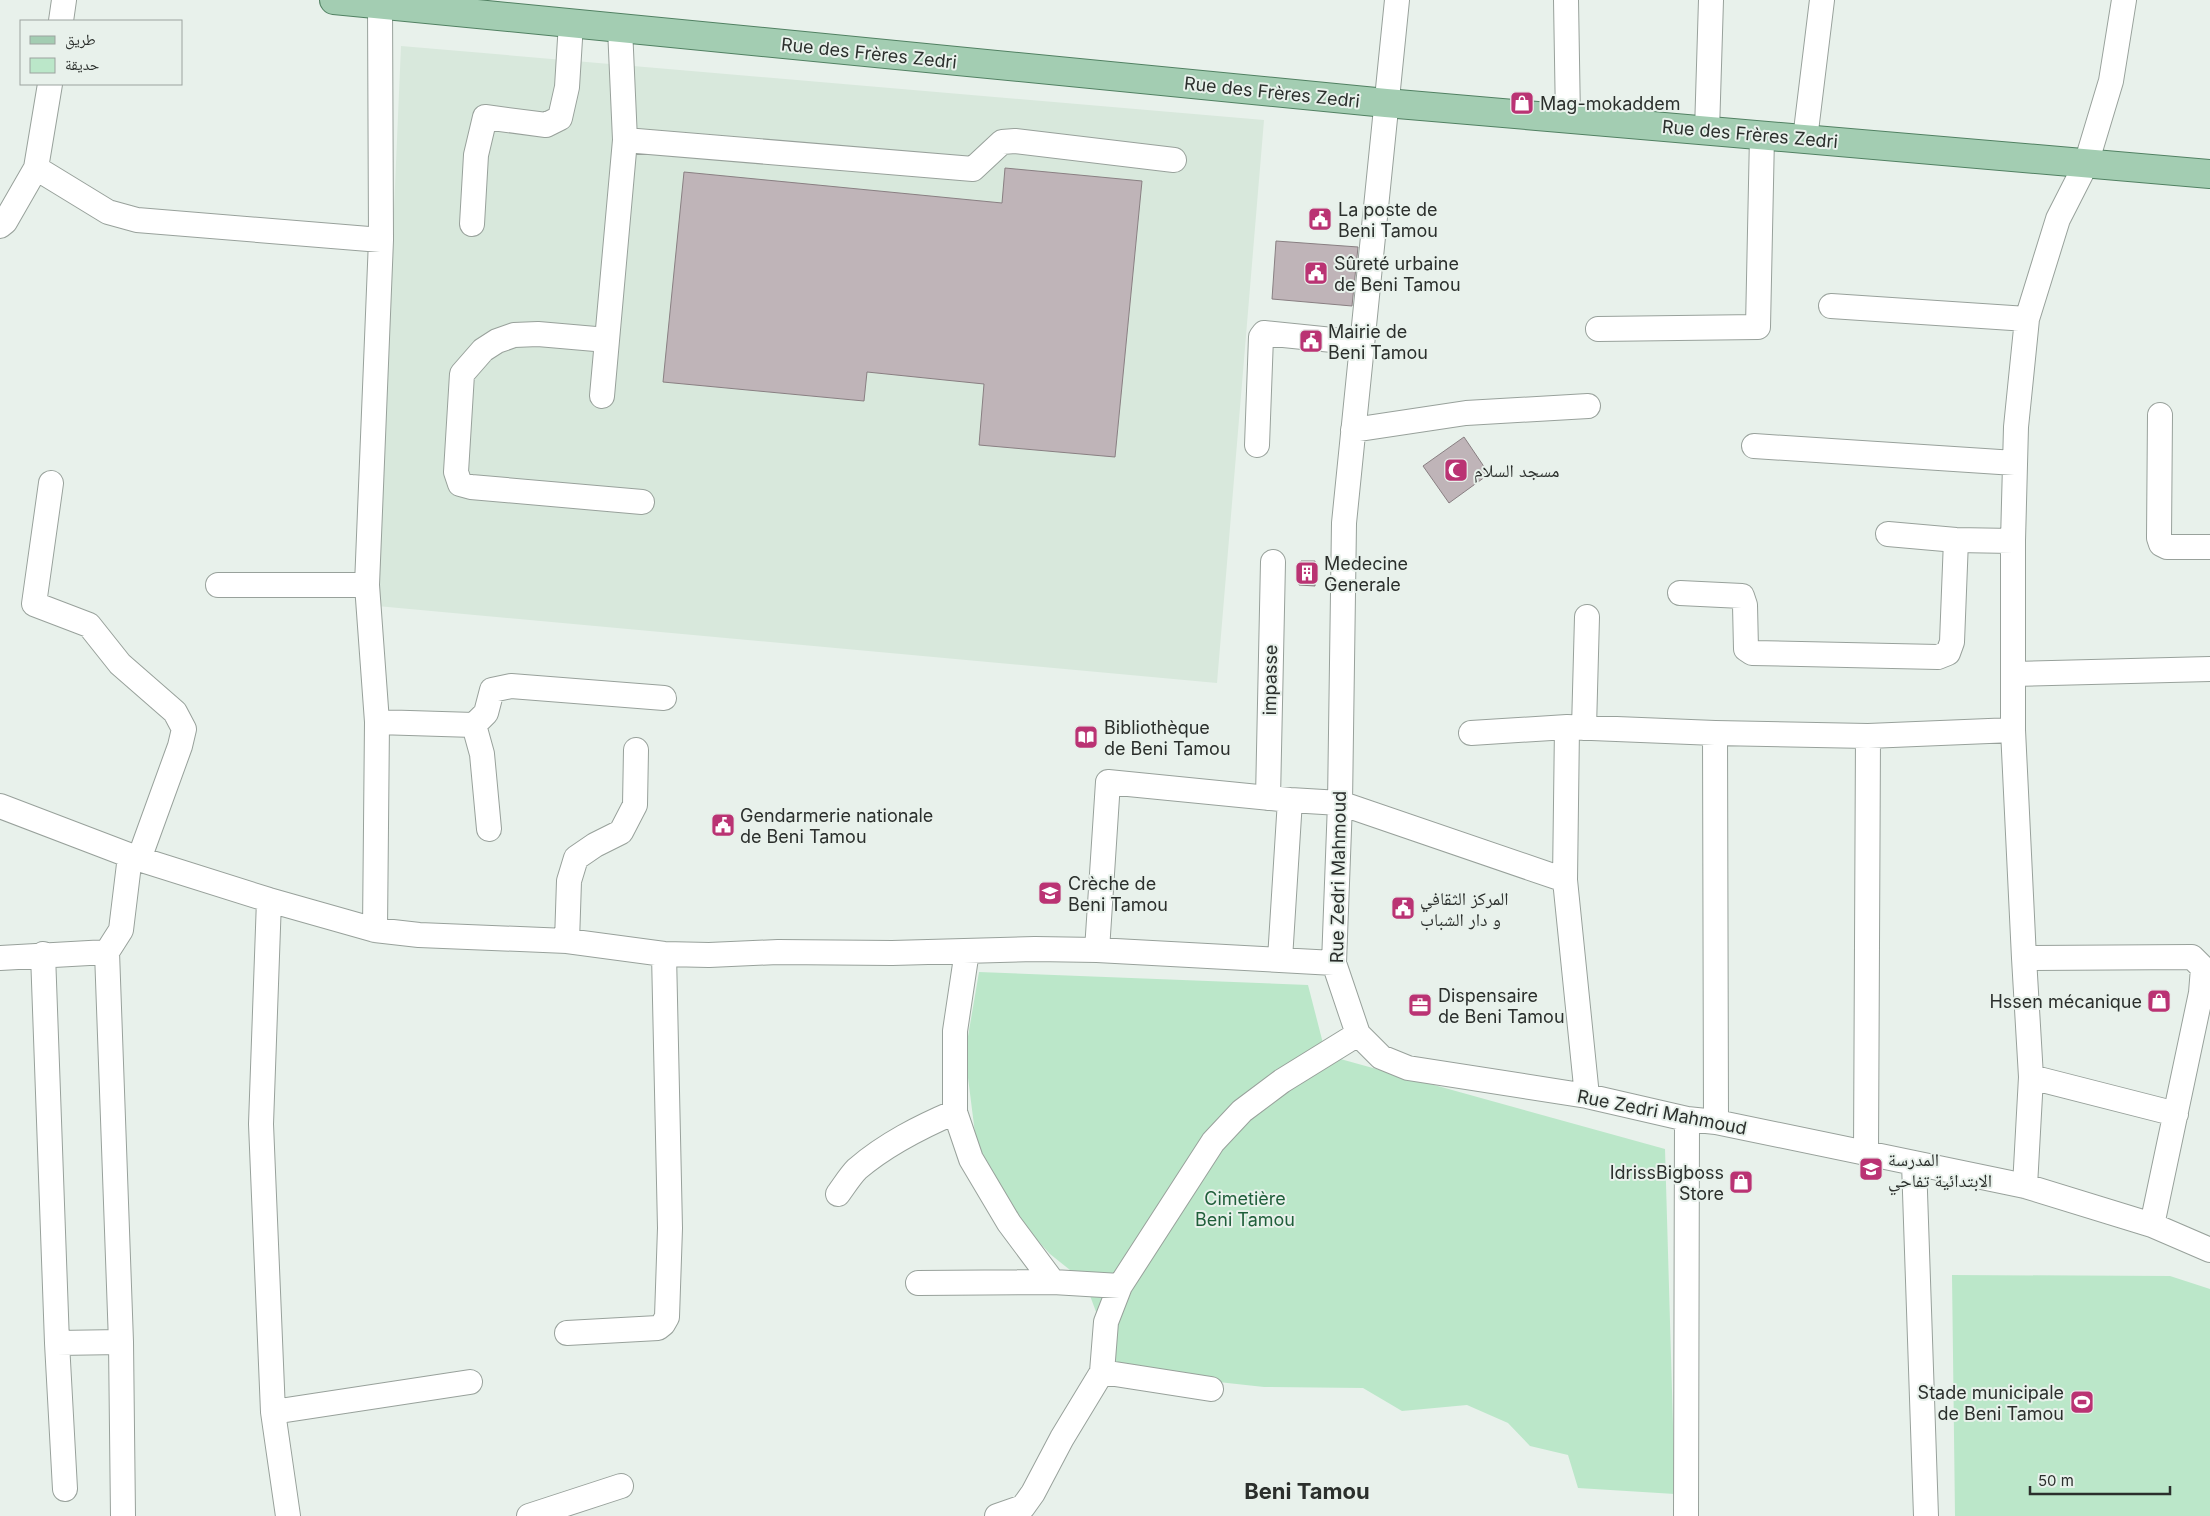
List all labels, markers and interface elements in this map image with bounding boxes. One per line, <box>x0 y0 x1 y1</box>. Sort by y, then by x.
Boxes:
legend <box>20 20 182 85</box>
text: طريق <box>65 30 96 50</box>
street label: Rue des Frères Zedri <box>780 33 958 73</box>
text: حديقة <box>65 55 100 74</box>
street label: Rue des Frères Zedri <box>1183 72 1361 112</box>
shop icon: Mag-mokaddem <box>1509 90 1535 116</box>
place label: Mag-mokaddem <box>1540 93 1681 114</box>
street label: Rue des Frères Zedri <box>1661 116 1839 152</box>
place label: La poste de Beni Tamou <box>1338 199 1438 241</box>
public building icon: La poste de Beni Tamou <box>1307 206 1333 232</box>
place label: Sûreté urbaine de Beni Tamou <box>1334 253 1461 295</box>
public building icon: Sûreté urbaine de Beni Tamou <box>1303 260 1329 286</box>
place label: Mairie de Beni Tamou <box>1328 321 1428 363</box>
public building icon: Mairie de Beni Tamou <box>1298 328 1324 354</box>
mosque icon: مسجد السلام <box>1443 457 1469 483</box>
place label: مسجد السلام <box>1474 460 1560 483</box>
place label: Medecine Generale <box>1324 553 1408 595</box>
building icon: Medecine Generale <box>1294 560 1320 586</box>
street label: impasse <box>1259 644 1281 716</box>
place label: Bibliothèque de Beni Tamou <box>1104 717 1231 759</box>
library icon: Bibliothèque de Beni Tamou <box>1073 724 1099 750</box>
street label: Rue Zedri Mahmoud <box>1326 791 1350 963</box>
place label: Gendarmerie nationale de Beni Tamou <box>740 805 933 847</box>
public building icon: Gendarmerie nationale de Beni Tamou <box>710 812 736 838</box>
place label: Crèche de Beni Tamou <box>1068 873 1168 915</box>
school or university icon: Crèche de Beni Tamou <box>1037 880 1063 906</box>
place label: المركز الثقافي و دار الشباب <box>1420 888 1509 930</box>
public building icon: المركز الثقافي و دار الشباب <box>1390 895 1416 921</box>
place label: Dispensaire de Beni Tamou <box>1438 985 1565 1027</box>
shop icon: Hssen mécanique <box>2146 988 2172 1014</box>
place label: Hssen mécanique <box>1989 991 2142 1012</box>
office icon: Dispensaire de Beni Tamou <box>1407 992 1433 1018</box>
street label: Rue Zedri Mahmoud <box>1575 1085 1749 1139</box>
place label: المدرسة الابتدائية تفاحي <box>1888 1149 1992 1195</box>
school or university icon: المدرسة الابتدائية تفاحي <box>1858 1156 1884 1182</box>
place label: IdrissBigboss Store <box>1610 1162 1724 1204</box>
shop icon: IdrissBigboss Store <box>1728 1169 1754 1195</box>
park label: Cimetière Beni Tamou <box>1195 1188 1295 1230</box>
place label: Stade municipale de Beni Tamou <box>1918 1382 2064 1424</box>
sports icon: Stade municipale de Beni Tamou <box>2069 1389 2095 1415</box>
scale bar <box>2030 1464 2170 1496</box>
text: 50 m <box>2038 1471 2074 1490</box>
district label: Beni Tamou <box>1244 1478 1370 1504</box>

